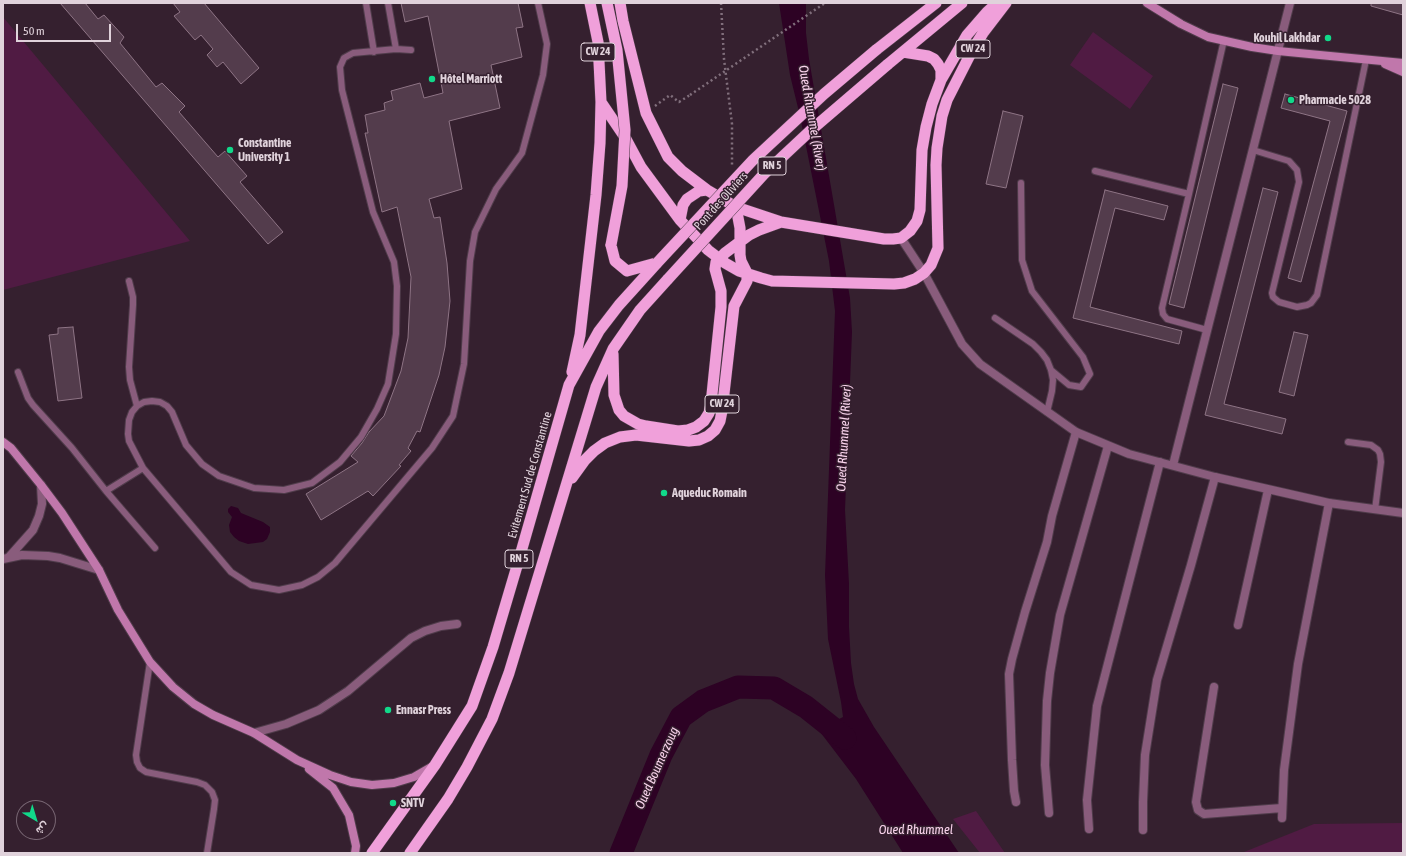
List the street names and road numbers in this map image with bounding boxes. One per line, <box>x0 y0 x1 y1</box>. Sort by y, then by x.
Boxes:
road number: CW 24 <box>956 40 990 58</box>
road number: CW 24 <box>581 43 615 61</box>
road number: RN 5 <box>758 157 786 175</box>
street label: Pont des Oliviers <box>691 169 751 233</box>
road number: CW 24 <box>705 395 739 413</box>
street label: Evitement Sud de Constantine <box>505 410 555 540</box>
road number: RN 5 <box>505 550 533 568</box>

